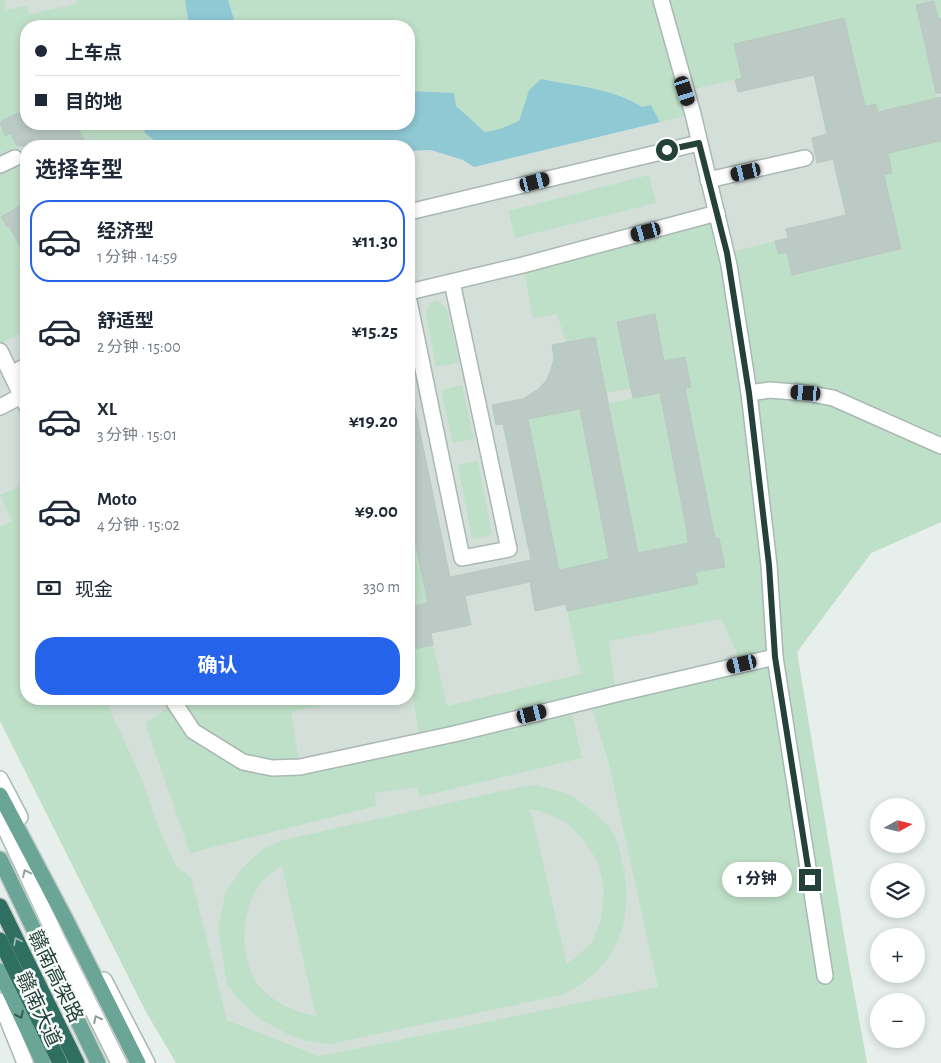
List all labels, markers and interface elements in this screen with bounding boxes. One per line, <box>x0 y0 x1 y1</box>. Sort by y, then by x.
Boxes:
text: 上车点 <box>65 44 122 63</box>
car <box>673 74 696 108</box>
text: 目的地 <box>65 93 122 112</box>
route start <box>656 139 678 161</box>
text: 选择车型 <box>35 159 123 181</box>
car <box>729 161 762 183</box>
car <box>518 171 551 193</box>
icon: car <box>37 219 82 264</box>
car <box>629 221 662 243</box>
text: 经济型 <box>97 222 154 241</box>
text: ¥11.30 <box>352 232 398 251</box>
text: 1 分钟 · 14:59 <box>97 249 177 265</box>
icon: car <box>37 309 82 354</box>
text: 舒适型 <box>97 312 154 331</box>
text: ¥15.25 <box>351 322 398 341</box>
text: 2 分钟 · 15:00 <box>97 339 181 355</box>
car <box>790 384 821 402</box>
icon: car <box>37 399 82 444</box>
text: XL <box>97 400 117 419</box>
text: ¥19.20 <box>349 412 398 431</box>
text: 3 分钟 · 15:01 <box>97 427 177 443</box>
icon: car <box>37 489 82 534</box>
text: Moto <box>97 490 137 509</box>
text: ¥9.00 <box>355 502 398 521</box>
text: 4 分钟 · 15:02 <box>97 517 180 533</box>
icon: cash <box>35 574 63 602</box>
text: 330 m <box>363 579 400 595</box>
text: 现金 <box>75 581 113 600</box>
button: 确认 <box>35 637 400 695</box>
car <box>725 653 758 675</box>
car <box>515 703 548 725</box>
north arrow <box>870 798 925 852</box>
map controls <box>870 798 925 1048</box>
callout: 1 分钟 <box>722 862 792 898</box>
button: layers <box>870 863 925 918</box>
one-way arrow <box>22 869 33 878</box>
route end <box>799 869 821 891</box>
text: 1 分钟 <box>737 871 777 887</box>
street label: 赣南高架路 <box>24 926 88 1026</box>
button: + <box>870 928 925 983</box>
one-way arrow <box>13 937 23 946</box>
street label: 赣南大道 <box>12 969 65 1050</box>
button: − <box>870 993 925 1048</box>
one-way arrow <box>14 1010 25 1019</box>
one-way arrow <box>93 1016 103 1025</box>

